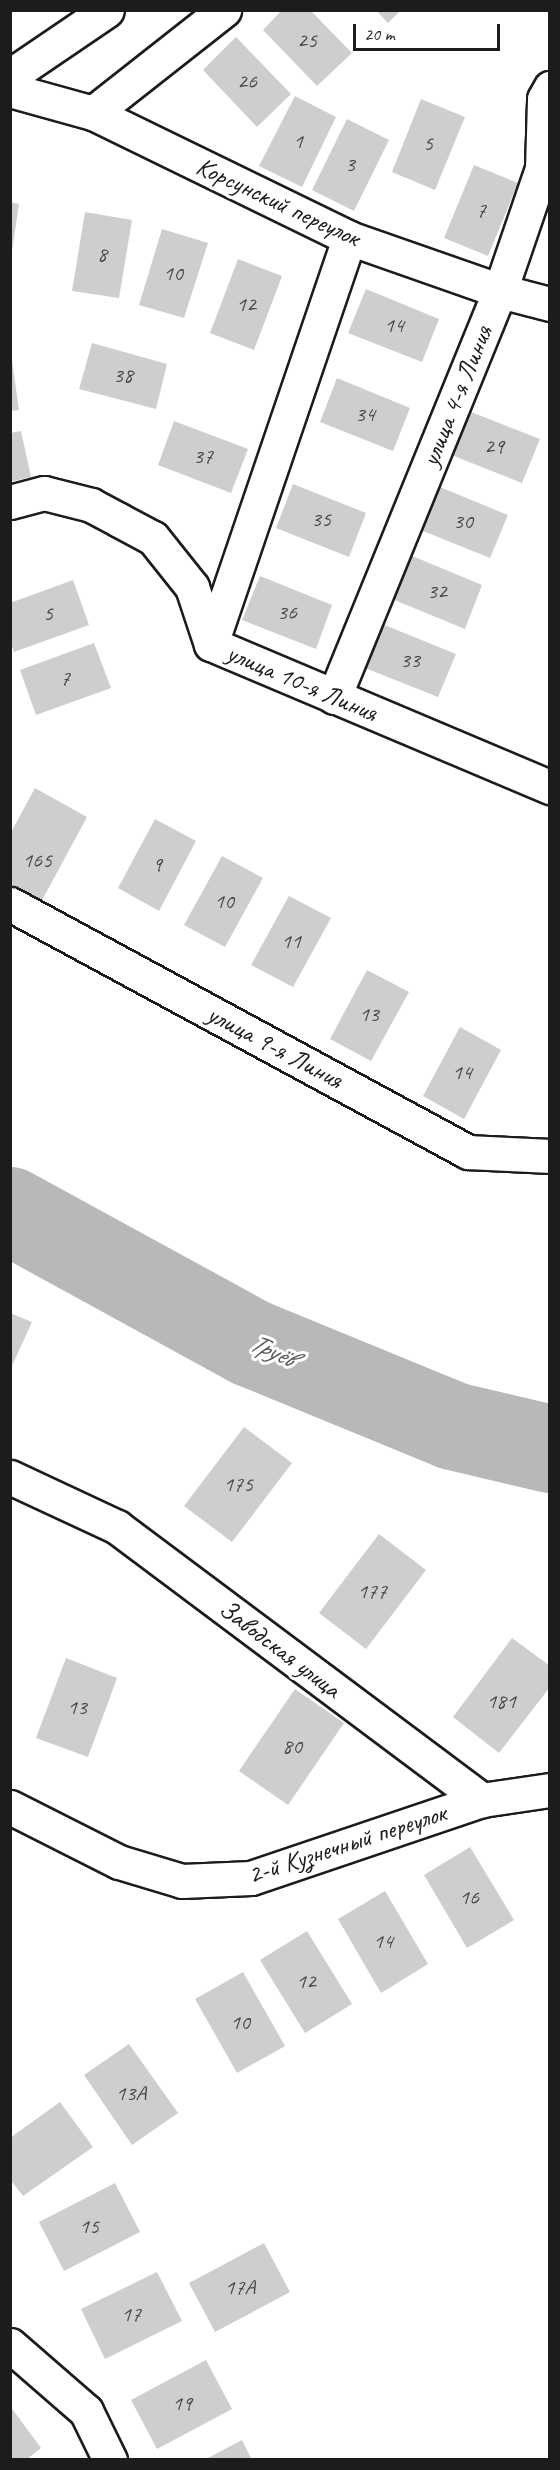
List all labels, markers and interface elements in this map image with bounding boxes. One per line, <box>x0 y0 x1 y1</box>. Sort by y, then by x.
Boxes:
scale bar <box>356 12 503 50</box>
text: 20 m <box>364 23 395 45</box>
house number: 25 <box>297 28 317 54</box>
house number: 26 <box>237 69 257 95</box>
house number: 1 <box>293 129 303 155</box>
house number: 5 <box>423 131 433 157</box>
street label: Корсунский переулок <box>191 151 365 253</box>
house number: 3 <box>345 152 355 178</box>
house number: 7 <box>476 198 486 224</box>
house number: 8 <box>97 242 107 268</box>
house number: 10 <box>163 261 183 287</box>
house number: 12 <box>236 292 256 318</box>
house number: 14 <box>384 313 404 339</box>
street label: улица 4-я Линия <box>415 321 499 471</box>
house number: 38 <box>113 363 133 389</box>
house number: 34 <box>355 402 375 428</box>
house number: 29 <box>484 434 504 460</box>
house number: 37 <box>193 444 213 470</box>
house number: 35 <box>311 507 331 533</box>
house number: 30 <box>453 509 473 535</box>
house number: 32 <box>427 579 447 605</box>
house number: 36 <box>277 600 297 626</box>
house number: 5 <box>43 601 53 627</box>
street label: улица 10-я Линия <box>222 637 382 729</box>
house number: 33 <box>400 648 420 674</box>
house number: 7 <box>60 666 70 692</box>
house number: 165 <box>22 848 52 874</box>
house number: 9 <box>152 852 162 878</box>
house number: 10 <box>214 889 234 915</box>
house number: 11 <box>281 929 301 955</box>
street label: улица 9-я Линия <box>202 998 348 1096</box>
house number: 13 <box>359 1002 379 1028</box>
house number: 14 <box>452 1060 472 1086</box>
water label: Труёв <box>245 1326 299 1374</box>
house number: 175 <box>223 1472 253 1498</box>
house number: 177 <box>357 1579 387 1605</box>
street label: Заводская улица <box>212 1592 348 1706</box>
house number: 181 <box>486 1689 516 1715</box>
house number: 13 <box>67 1695 87 1721</box>
house number: 80 <box>282 1734 302 1760</box>
street label: 2-й Кузнечный переулок <box>244 1797 450 1891</box>
house number: 16 <box>459 1885 479 1911</box>
house number: 14 <box>373 1929 393 1955</box>
house number: 12 <box>296 1969 316 1995</box>
house number: 10 <box>230 2010 250 2036</box>
house number: 13А <box>116 2081 146 2107</box>
house number: 15 <box>79 2214 99 2240</box>
house number: 17А <box>225 2275 255 2301</box>
house number: 17 <box>121 2302 141 2328</box>
house number: 19 <box>172 2391 192 2417</box>

